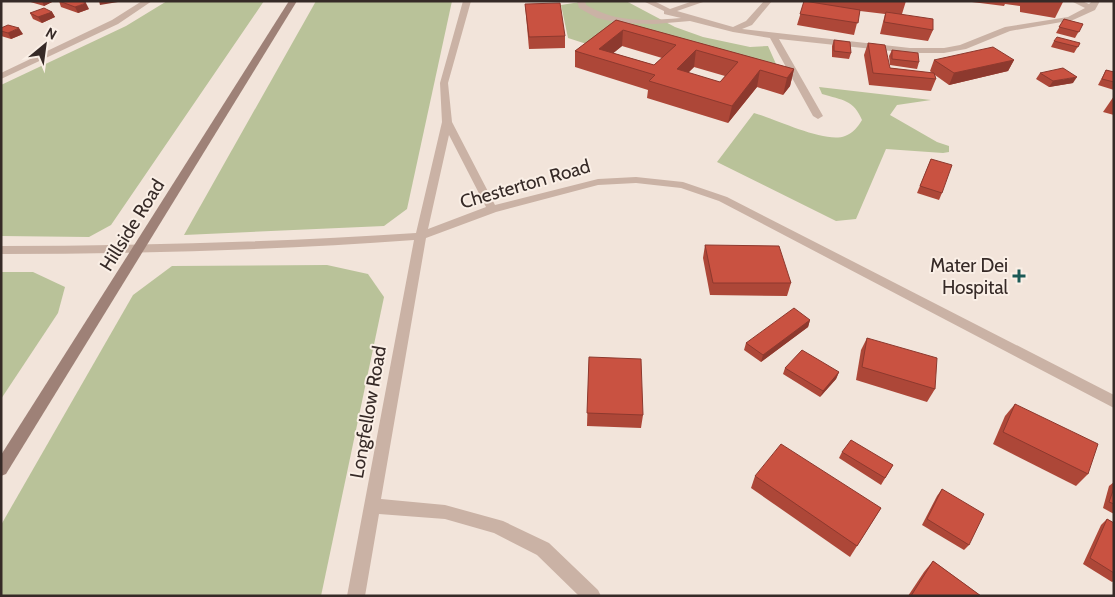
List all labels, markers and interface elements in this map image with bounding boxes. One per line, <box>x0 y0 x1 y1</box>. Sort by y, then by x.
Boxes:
north arrow <box>20 20 70 70</box>
text: N <box>43 23 60 44</box>
street label: Chesterton Road <box>457 154 593 214</box>
street label: Hillside Road <box>95 175 169 275</box>
place label: Mater Dei Hospital <box>930 254 1009 299</box>
marker: Mater Dei Hospital <box>1012 269 1026 283</box>
street label: Longfellow Road <box>345 344 391 480</box>

